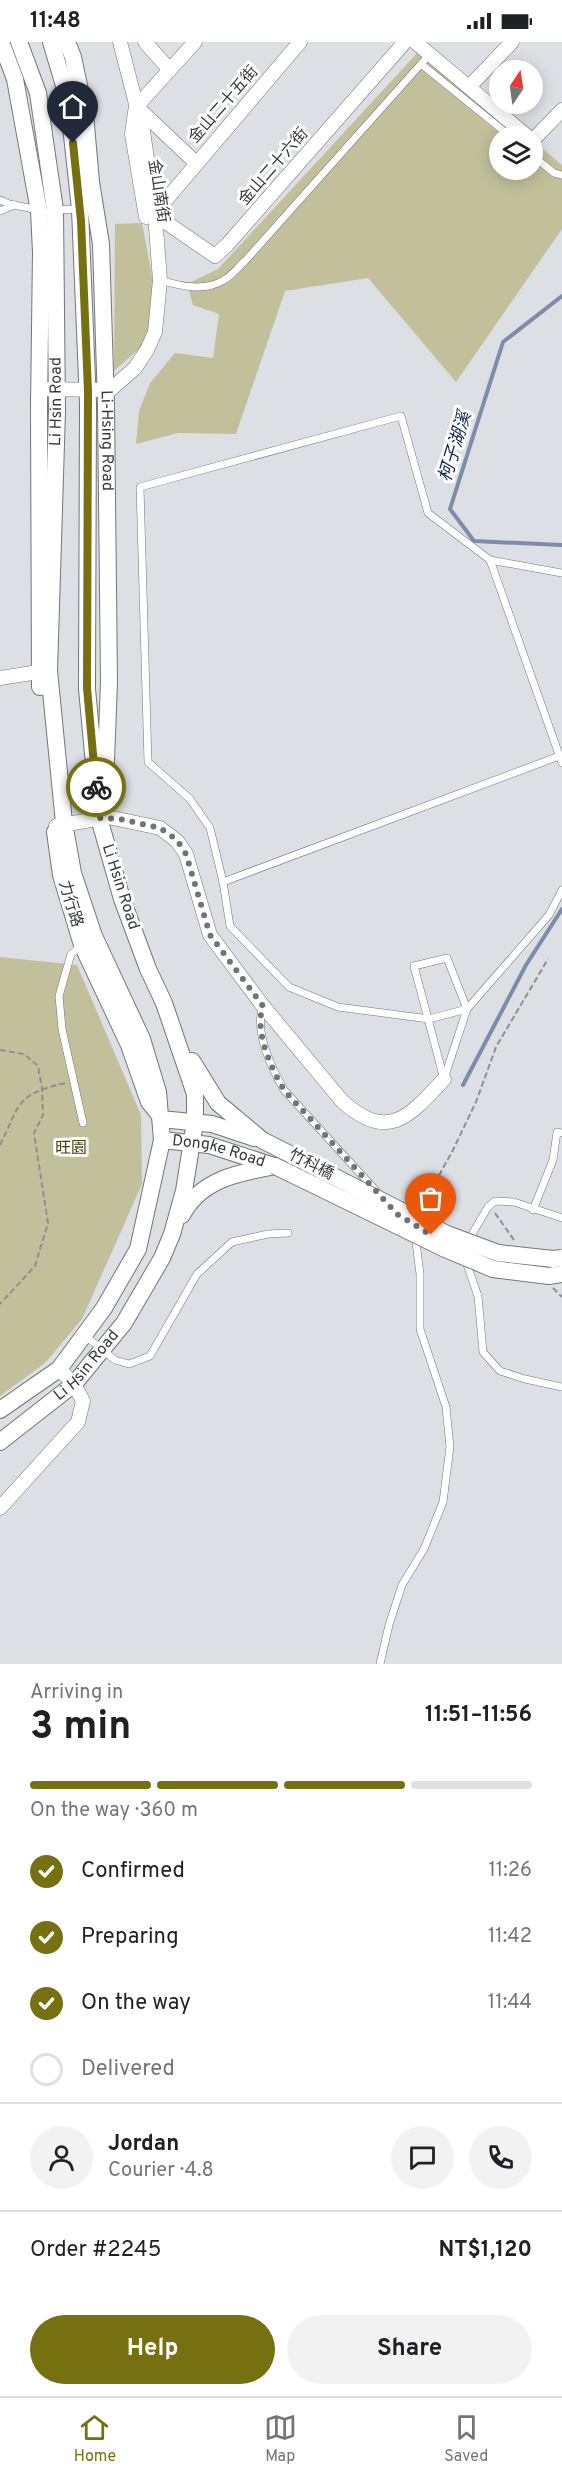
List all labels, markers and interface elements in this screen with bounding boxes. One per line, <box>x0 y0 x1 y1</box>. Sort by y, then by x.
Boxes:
text: 11:48 <box>30 8 81 35</box>
north arrow <box>489 60 543 114</box>
map controls <box>489 60 543 180</box>
street label: 金山二十五街 <box>185 62 263 148</box>
pin <box>47 81 98 143</box>
icon: home <box>56 90 89 123</box>
street label: 金山二十六街 <box>235 124 313 210</box>
button: layers <box>489 126 543 180</box>
street label: 金山南街 <box>143 158 173 224</box>
street label: Li Hsin Road <box>46 357 67 446</box>
street label: Li-Hsing Road <box>96 390 117 491</box>
water label: 柯子湖溪 <box>434 406 478 485</box>
courier <box>66 757 126 817</box>
icon: bike <box>80 771 113 804</box>
street label: Li Hsin Road <box>97 842 143 932</box>
street label: 力行路 <box>53 878 87 930</box>
street label: Dongke Road <box>171 1131 268 1172</box>
park label: 旺園 <box>55 1139 87 1159</box>
street label: 竹科橋 <box>285 1145 337 1185</box>
pin <box>405 1173 456 1235</box>
icon: bag <box>414 1182 447 1215</box>
street label: Li Hsin Road <box>50 1326 124 1406</box>
text: Arriving in <box>30 1680 123 1706</box>
text: 11:51–11:56 <box>425 1702 532 1729</box>
text: 3 min <box>30 1704 131 1753</box>
text: On the way · 360 m <box>30 1798 198 1824</box>
icon: check <box>30 1855 63 1888</box>
text: Confirmed <box>81 1858 185 1885</box>
text: 11:26 <box>488 1858 532 1884</box>
icon: check <box>30 1921 63 1954</box>
text: Preparing <box>81 1924 179 1951</box>
text: 11:42 <box>488 1924 532 1950</box>
icon: check <box>30 1987 63 2020</box>
text: On the way <box>81 1990 191 2017</box>
text: 11:44 <box>488 1990 532 2016</box>
text: Delivered <box>81 2056 175 2083</box>
button: person <box>30 2126 93 2189</box>
button: chat <box>391 2126 454 2189</box>
button: phone <box>469 2126 532 2189</box>
text: Jordan <box>108 2131 179 2158</box>
text: Courier · 4.8 <box>108 2158 214 2184</box>
text: Order #2245 <box>30 2237 161 2264</box>
text: NT$1,120 <box>439 2237 532 2264</box>
button: Help <box>30 2315 275 2384</box>
button: Share <box>287 2315 532 2384</box>
tab: Home <box>74 2411 116 2467</box>
tab: Map <box>264 2411 297 2467</box>
tab: Saved <box>444 2411 488 2467</box>

